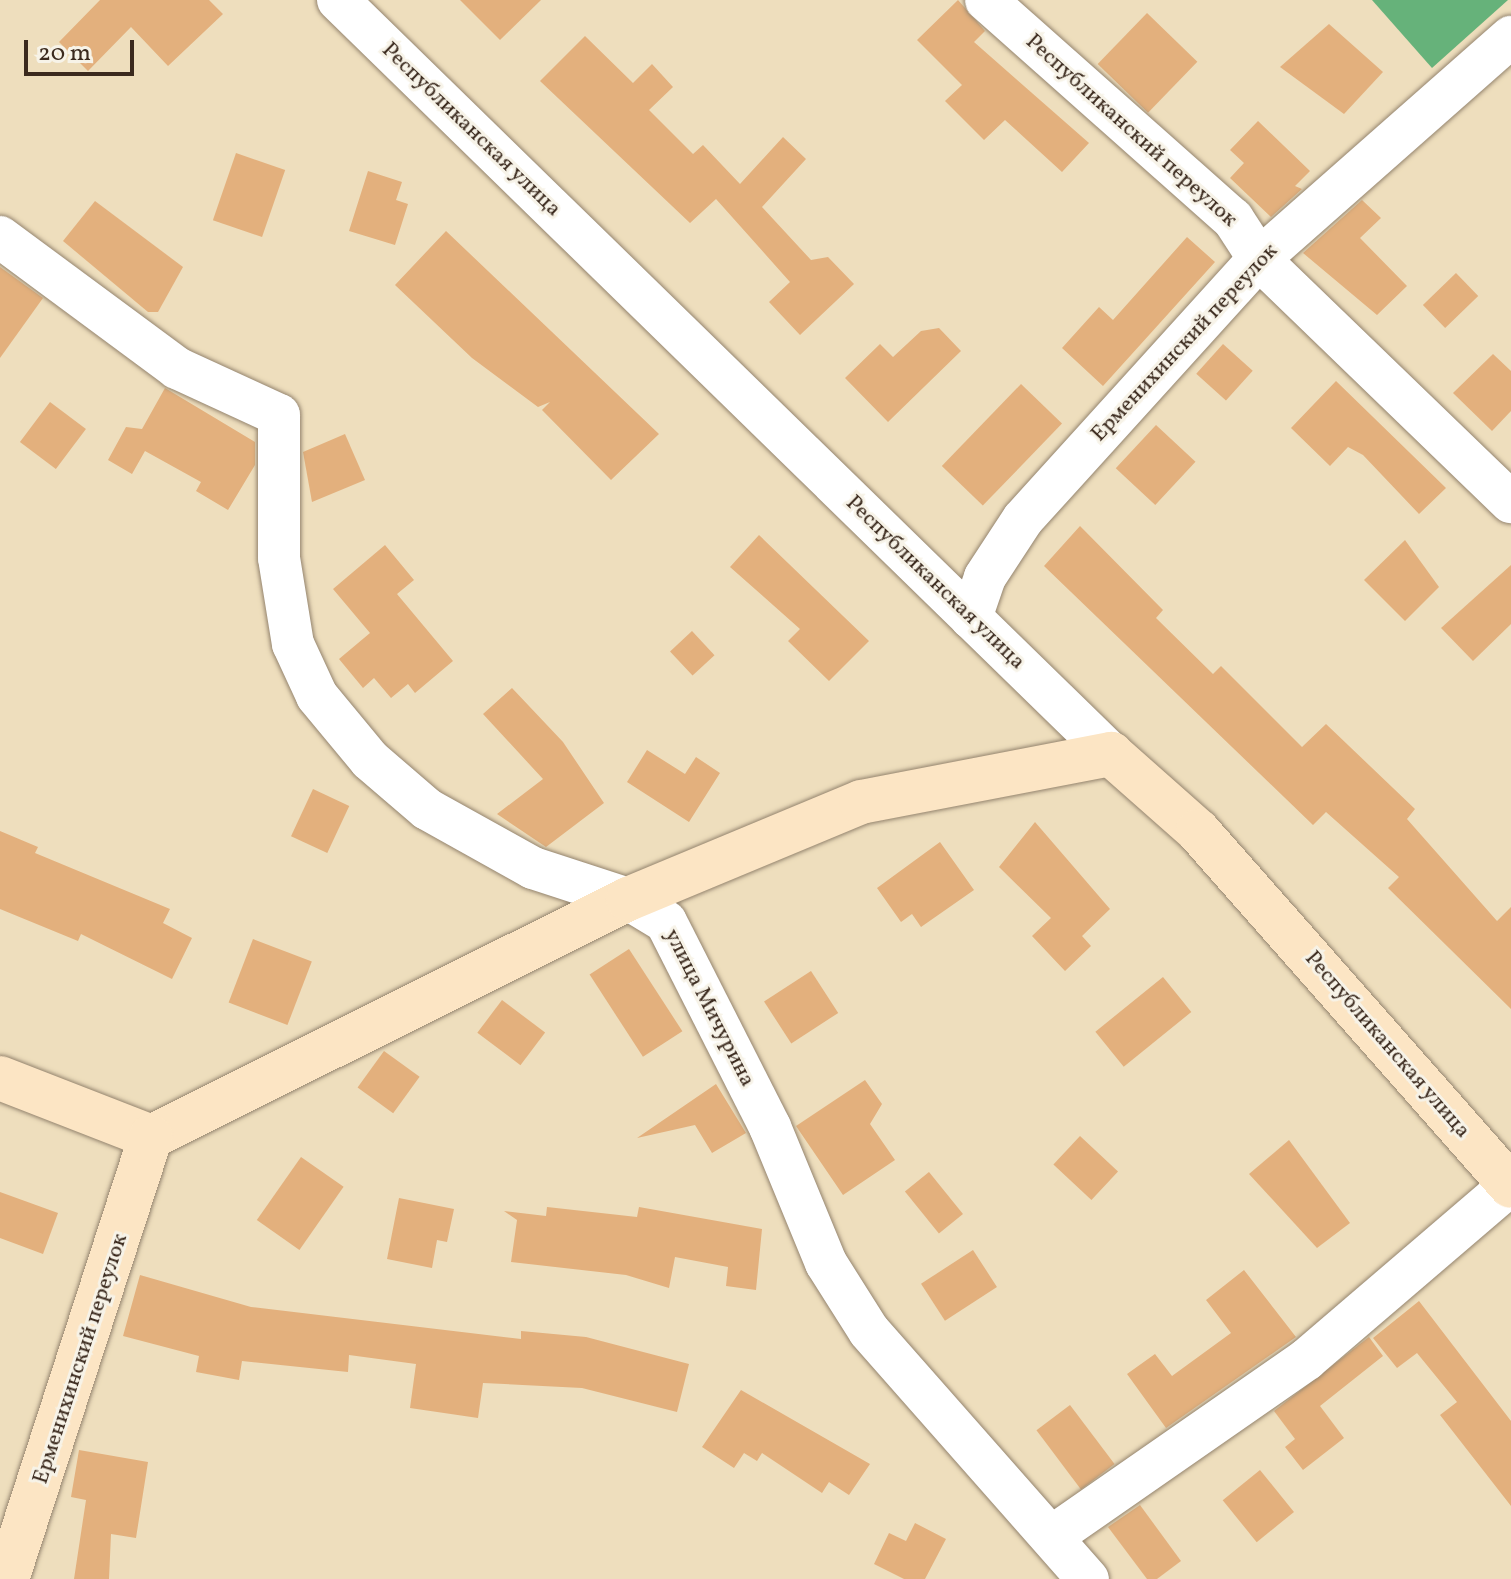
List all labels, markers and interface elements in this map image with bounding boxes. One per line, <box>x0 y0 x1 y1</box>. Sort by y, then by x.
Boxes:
scale bar <box>28 24 138 74</box>
street label: Республиканский переулок <box>1020 29 1242 233</box>
text: 20 m <box>38 37 91 71</box>
street label: Республиканская улица <box>376 37 566 223</box>
street label: Ерменихинский переулок <box>1086 238 1284 448</box>
street label: Республиканская улица <box>840 490 1030 676</box>
street label: улица Мичурина <box>658 925 760 1091</box>
street label: Республиканская улица <box>1298 946 1476 1144</box>
street label: Ерменихинский переулок <box>28 1231 134 1487</box>

